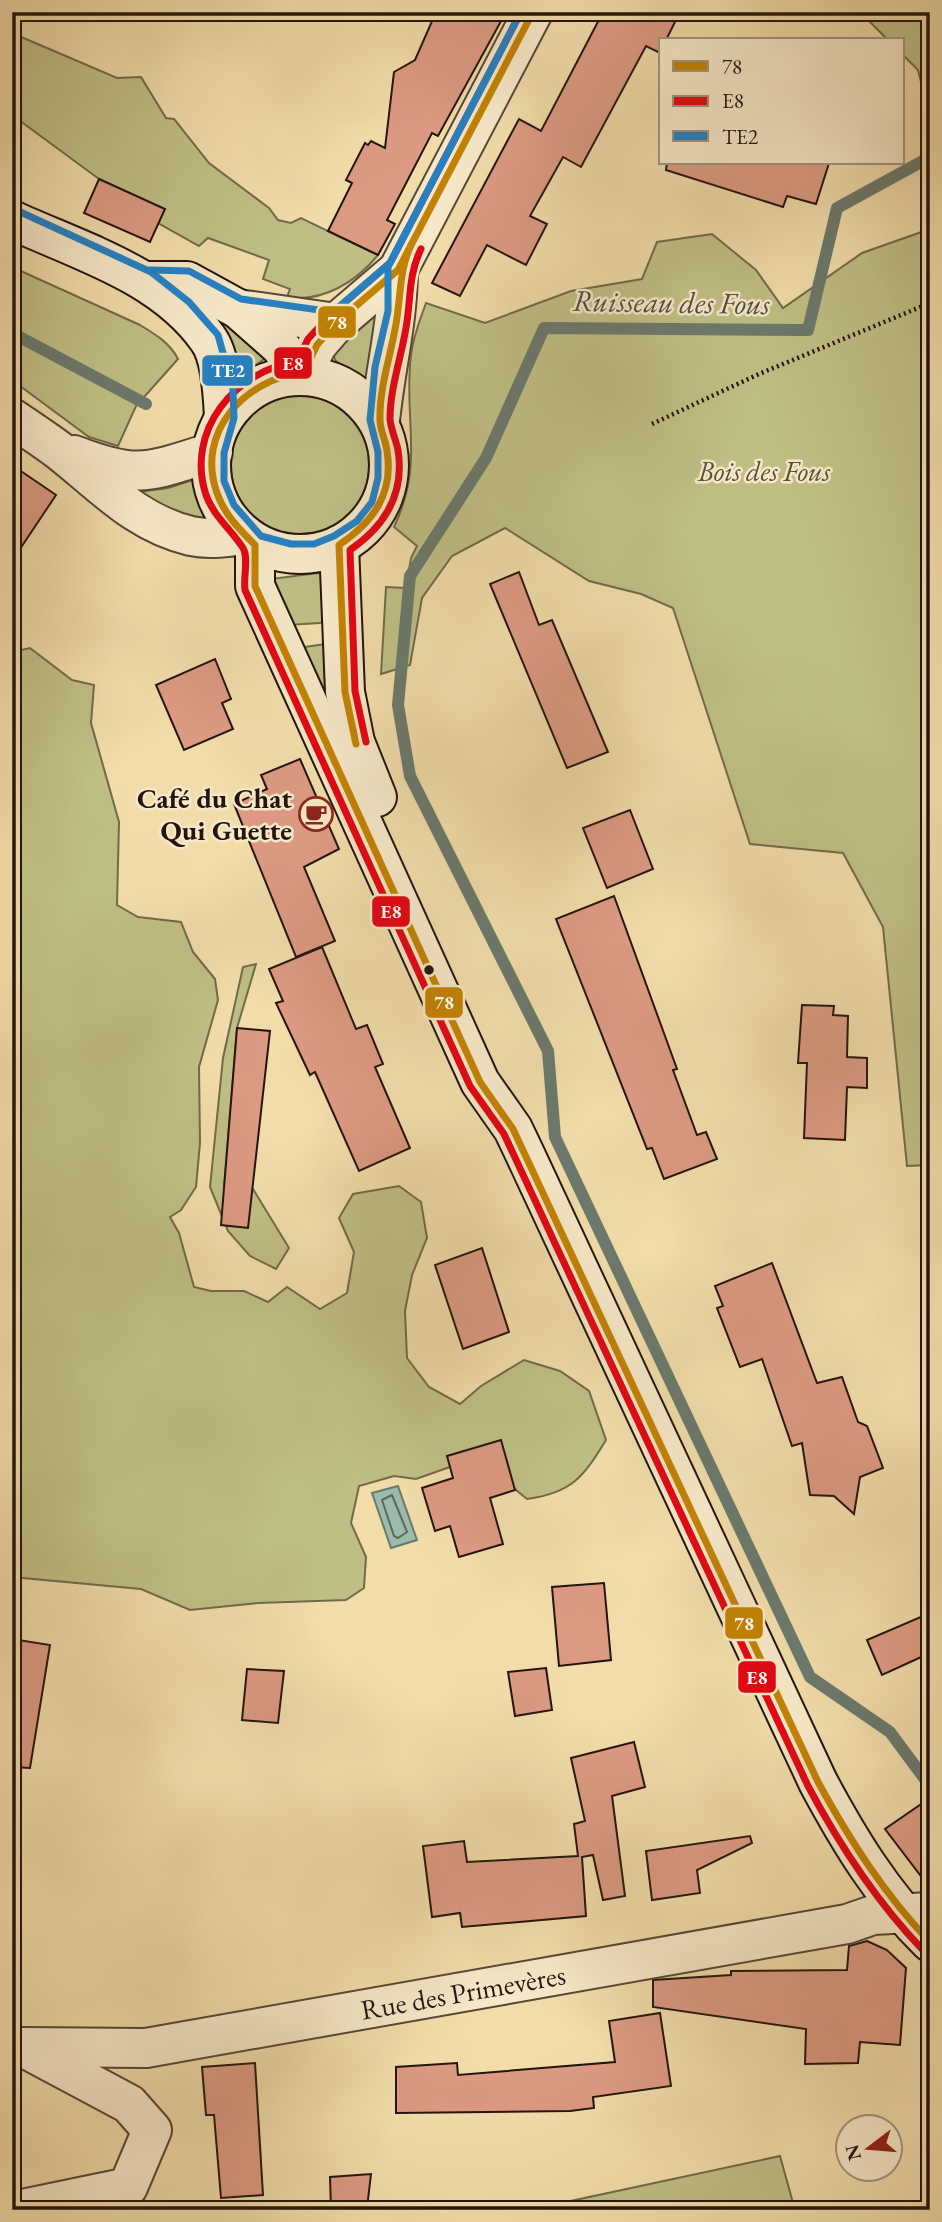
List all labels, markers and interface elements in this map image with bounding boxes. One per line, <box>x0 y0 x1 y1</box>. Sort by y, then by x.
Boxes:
legend <box>659 38 904 164</box>
text: 78 <box>722 53 742 80</box>
text: E8 <box>722 87 744 114</box>
text: TE2 <box>722 123 758 150</box>
water label: Ruisseau des Fous <box>572 281 771 323</box>
line badge: 78 <box>317 305 357 339</box>
text: 78 <box>327 310 347 335</box>
line badge: E8 <box>273 346 313 380</box>
text: E8 <box>283 351 303 376</box>
line badge: TE2 <box>201 354 254 387</box>
text: TE2 <box>211 358 245 383</box>
park label: Bois des Fous <box>697 453 830 489</box>
place label: Café du Chat Qui Guette <box>137 780 292 848</box>
cafe icon: Café du Chat Qui Guette <box>297 795 335 833</box>
line badge: E8 <box>371 895 411 928</box>
text: E8 <box>381 899 401 924</box>
unlabelled marker <box>422 963 436 977</box>
line badge: 78 <box>424 986 464 1019</box>
text: 78 <box>434 990 454 1015</box>
line badge: 78 <box>724 1606 764 1640</box>
text: 78 <box>734 1611 754 1636</box>
line badge: E8 <box>737 1660 777 1694</box>
text: E8 <box>747 1665 767 1690</box>
street label: Rue des Primevères <box>358 1956 568 2028</box>
north arrow <box>834 2114 904 2184</box>
text: N <box>839 2141 867 2163</box>

